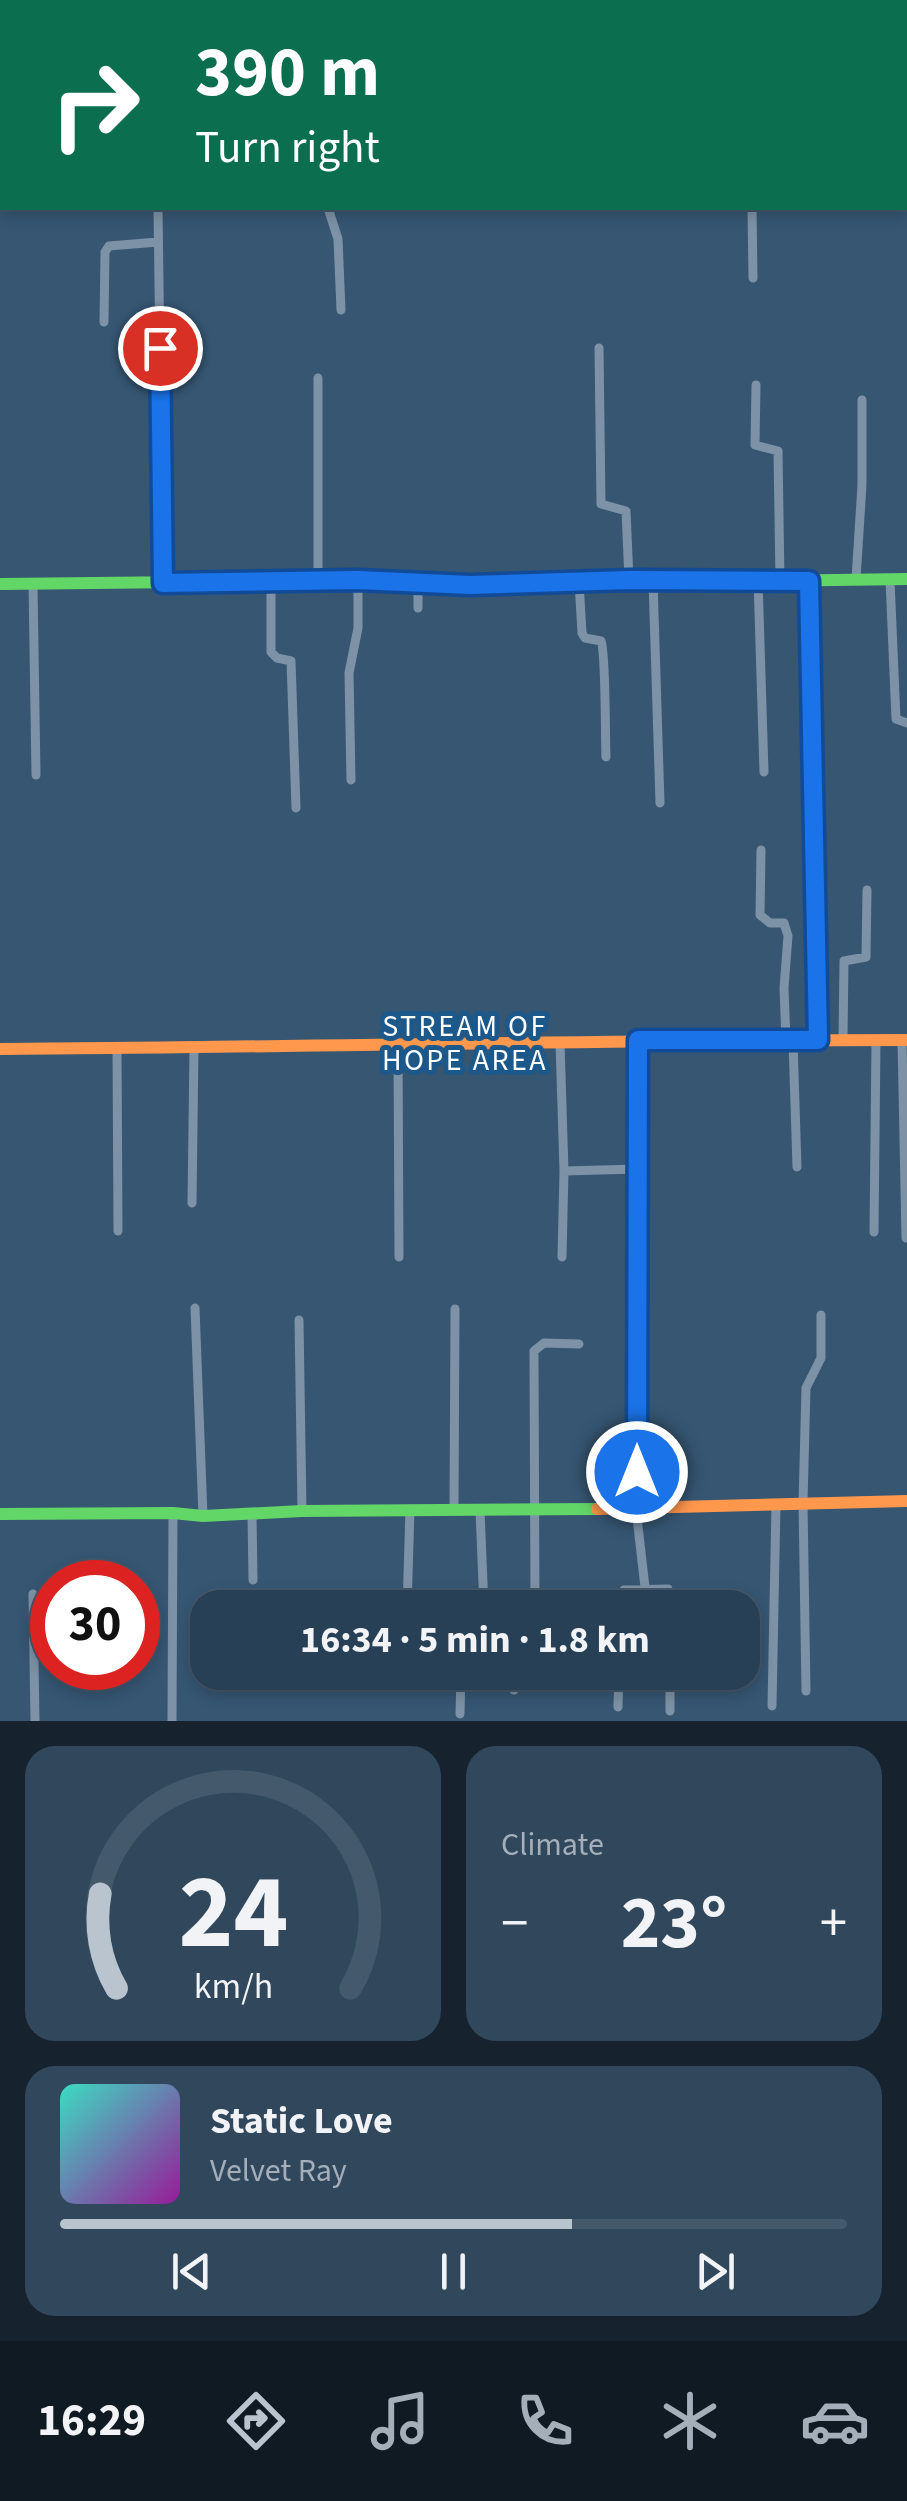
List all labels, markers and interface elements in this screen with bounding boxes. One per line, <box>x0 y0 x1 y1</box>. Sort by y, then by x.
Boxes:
text: 390 m <box>195 23 380 123</box>
icon: right <box>30 40 160 170</box>
text: Turn right <box>195 116 380 180</box>
pin <box>118 306 203 391</box>
icon: arrive <box>133 321 188 376</box>
district label: STREAM OF HOPE AREA <box>382 1005 548 1082</box>
position arrow <box>585 1420 689 1524</box>
speed limit sign: 30 <box>30 1560 160 1690</box>
text: 16:34 · 5 min · 1.8 km <box>300 1613 650 1667</box>
text: Climate <box>501 1822 604 1868</box>
text: 24 <box>178 1840 288 1988</box>
text: 23° <box>621 1870 727 1977</box>
text: − <box>501 1885 528 1963</box>
text: + <box>820 1885 847 1963</box>
text: km/h <box>193 1961 273 2012</box>
text: Static Love <box>210 2094 393 2148</box>
text: Velvet Ray <box>210 2148 347 2194</box>
icon: previous <box>164 2244 219 2299</box>
icon: pause <box>426 2244 481 2299</box>
icon: next <box>688 2244 743 2299</box>
icon: directions <box>221 2386 291 2456</box>
icon: music <box>365 2386 435 2456</box>
icon: phone <box>510 2386 580 2456</box>
icon: climate <box>655 2386 725 2456</box>
icon: car <box>800 2386 870 2456</box>
text: 16:29 <box>37 2389 146 2453</box>

